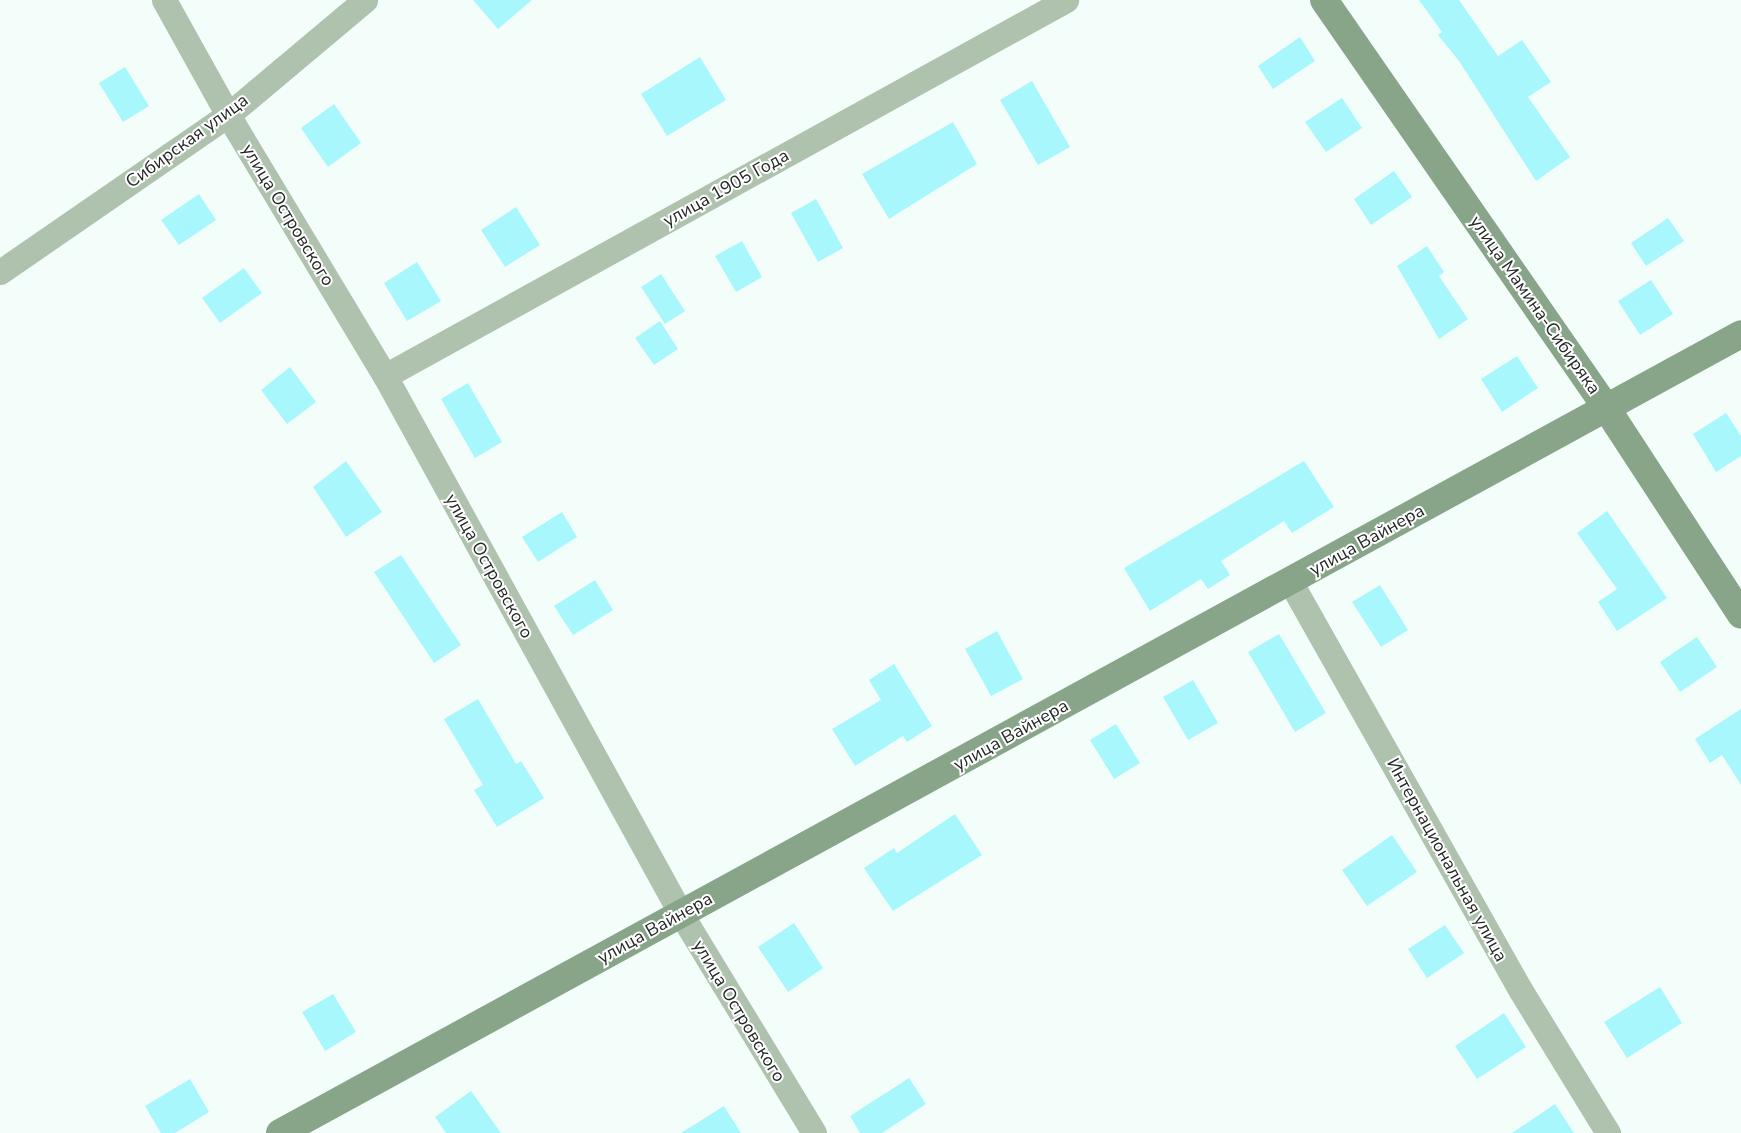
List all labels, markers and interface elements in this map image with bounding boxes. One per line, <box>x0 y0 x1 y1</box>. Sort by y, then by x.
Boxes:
street label: Сибирская улица <box>122 89 252 193</box>
street label: улица Островского <box>237 140 339 290</box>
street label: улица 1905 Года <box>659 144 793 232</box>
street label: улица Мамина-Сибиряка <box>1465 212 1605 398</box>
street label: улица Островского <box>440 490 538 642</box>
street label: улица Вайнера <box>1306 500 1428 580</box>
street label: улица Вайнера <box>950 695 1072 775</box>
street label: Интернациональная улица <box>1382 755 1512 965</box>
street label: улица Вайнера <box>594 888 716 968</box>
street label: улица Островского <box>688 936 790 1086</box>

